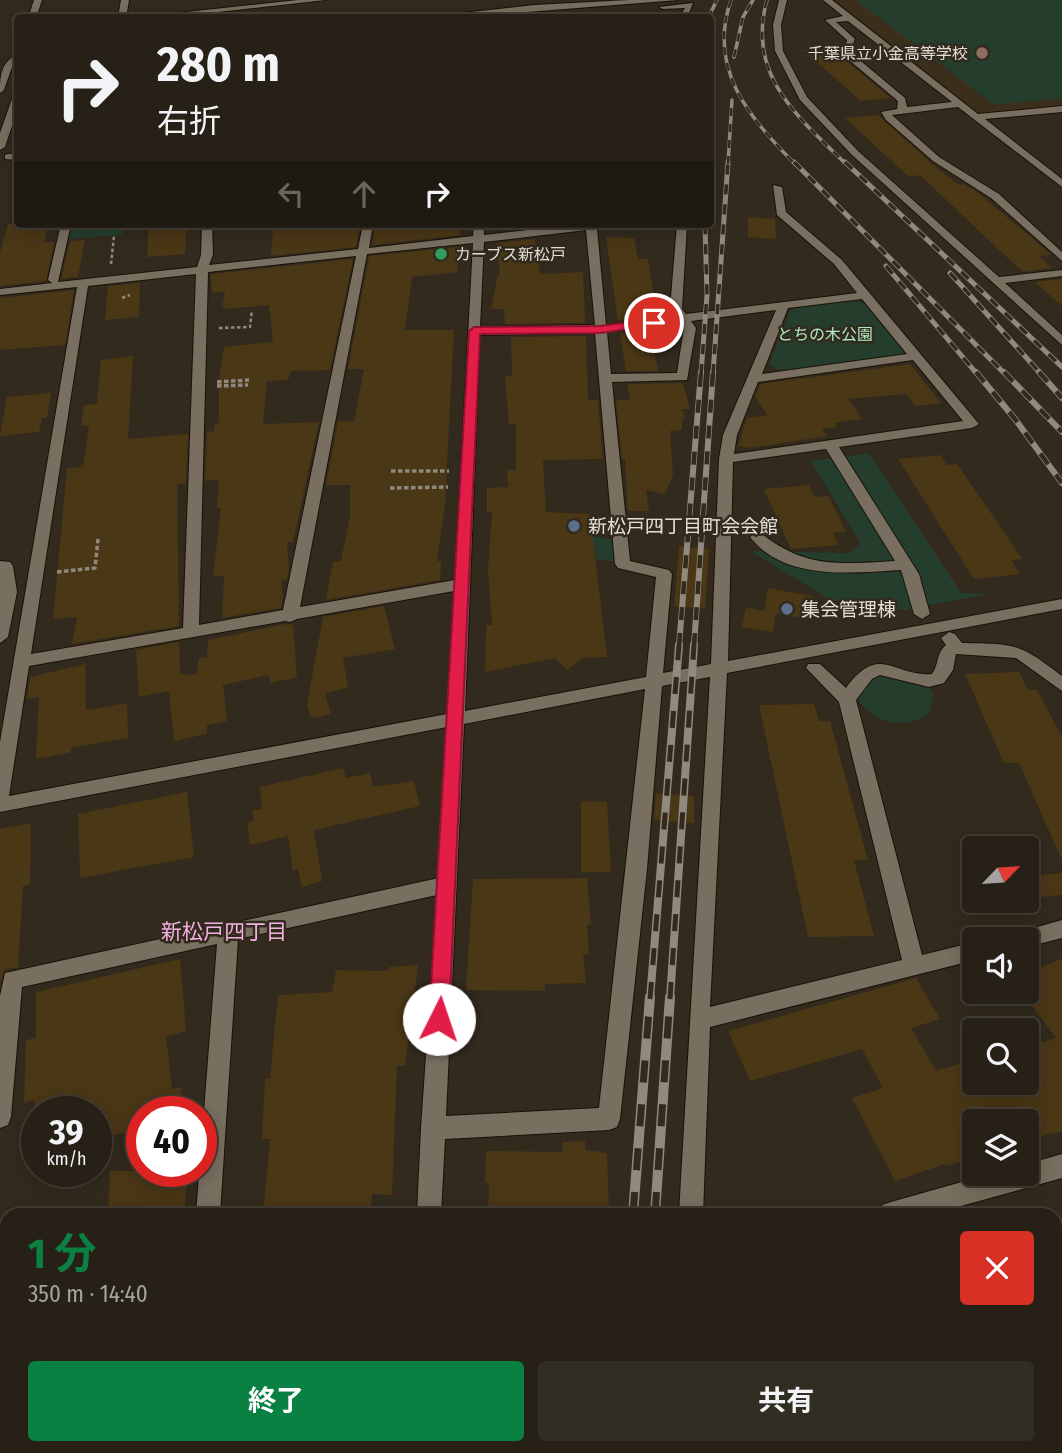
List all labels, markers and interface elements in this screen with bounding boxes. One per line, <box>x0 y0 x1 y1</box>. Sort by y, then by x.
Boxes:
text: 280 m <box>157 35 280 94</box>
icon: right <box>42 42 133 133</box>
place label: 千葉県立小金高等学校 <box>808 44 968 63</box>
marker: 千葉県立小金高等学校 <box>974 45 990 61</box>
text: 右折 <box>157 102 221 140</box>
icon: left <box>272 175 310 213</box>
icon: ahead <box>345 175 383 213</box>
icon: right <box>418 175 456 213</box>
place label: カーブス新松戸 <box>455 245 566 264</box>
marker: カーブス新松戸 <box>433 246 449 262</box>
pin <box>624 293 684 353</box>
icon: arrive <box>635 304 673 342</box>
park label: とちの木公園 <box>777 325 873 344</box>
place label: 新松戸四丁目町会会館 <box>588 515 778 538</box>
marker: 新松戸四丁目町会会館 <box>566 518 582 534</box>
place label: 集会管理棟 <box>801 598 896 621</box>
marker: 集会管理棟 <box>779 601 795 617</box>
north arrow <box>962 836 1040 914</box>
map controls <box>962 836 1039 1186</box>
district label: 新松戸四丁目 <box>161 919 287 945</box>
button: sound <box>962 927 1039 1004</box>
position arrow <box>402 982 476 1056</box>
button: search <box>962 1018 1039 1095</box>
speed limit sign: 40 <box>126 1096 217 1187</box>
button: layers <box>962 1109 1039 1186</box>
text: 39 <box>49 1111 84 1153</box>
text: km/h <box>46 1148 87 1170</box>
text: 1 分 <box>28 1229 97 1279</box>
button: close <box>960 1231 1034 1305</box>
text: 350 m · 14:40 <box>28 1280 148 1308</box>
button: 終了 <box>28 1361 524 1441</box>
button: 共有 <box>538 1361 1034 1441</box>

